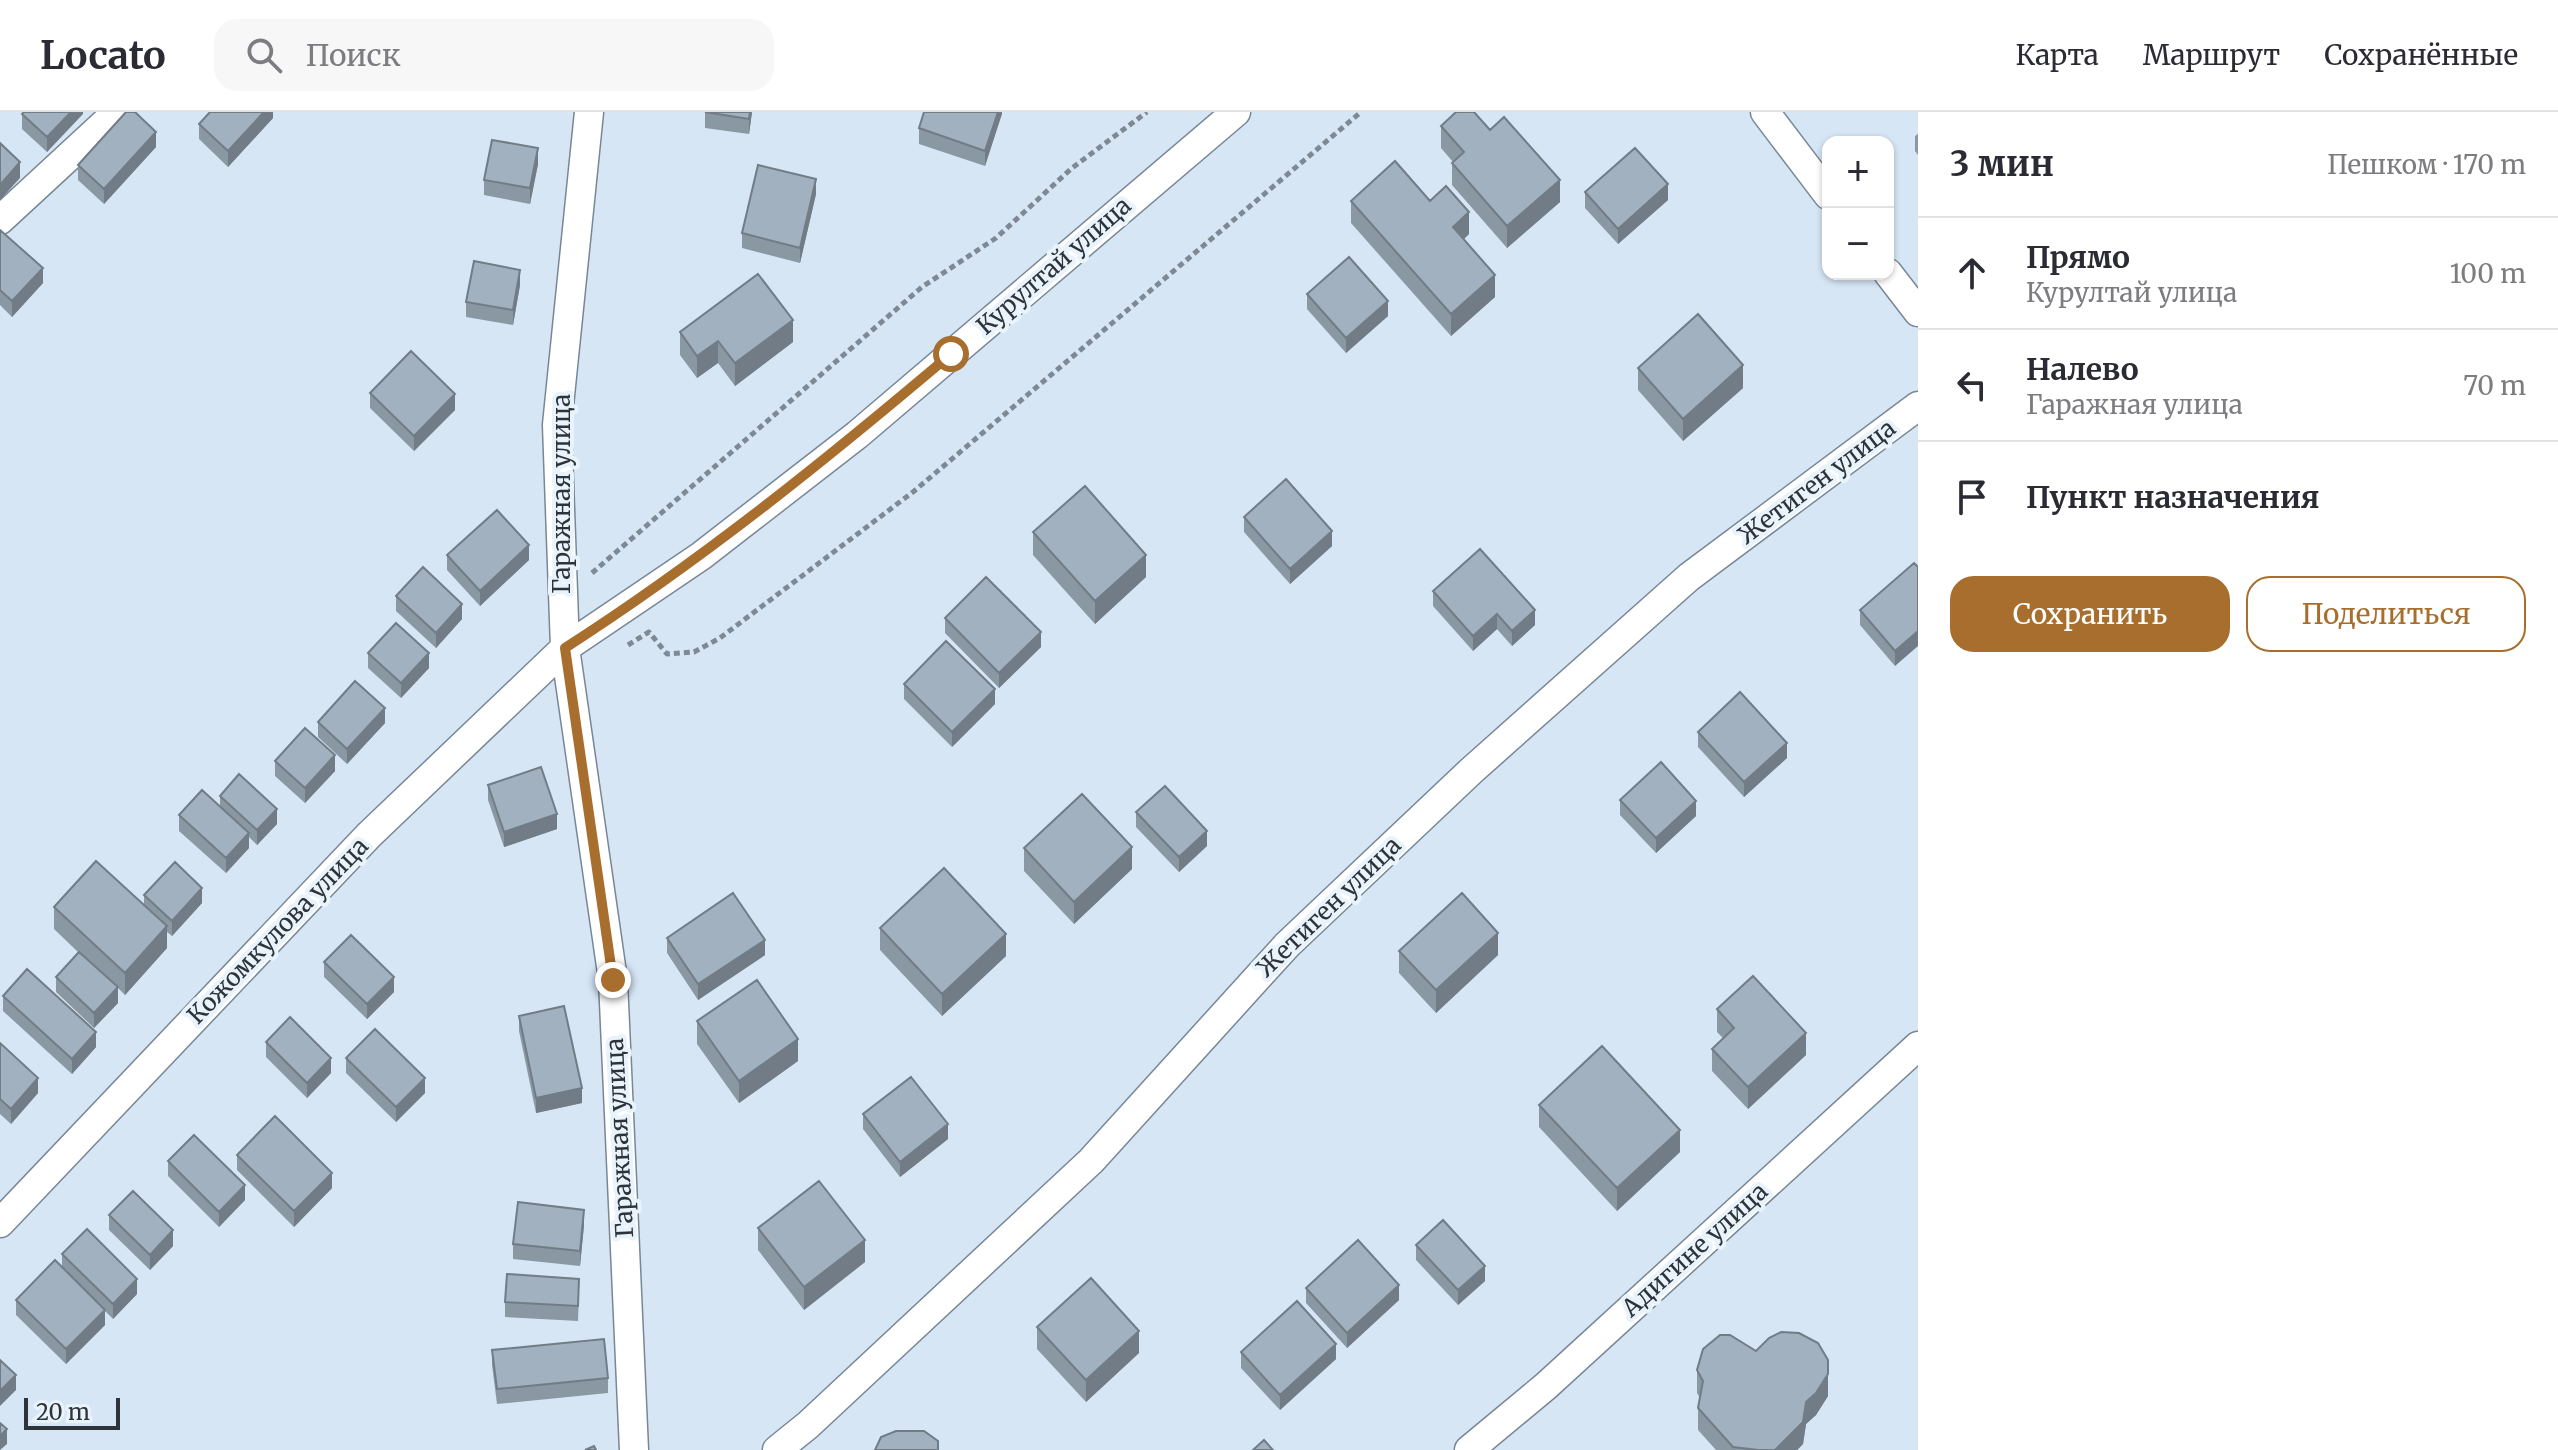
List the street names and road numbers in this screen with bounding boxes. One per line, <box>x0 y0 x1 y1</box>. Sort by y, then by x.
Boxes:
street label: Курултай улица <box>970 190 1138 341</box>
street label: Гаражная улица <box>546 394 577 594</box>
street label: Жетиген улица <box>1732 412 1902 551</box>
street label: Жетиген улица <box>1250 830 1407 983</box>
street label: Кожомкулова улица <box>181 831 375 1030</box>
street label: Гаражная улица <box>599 1037 640 1239</box>
street label: Адигине улица <box>1614 1176 1774 1324</box>

